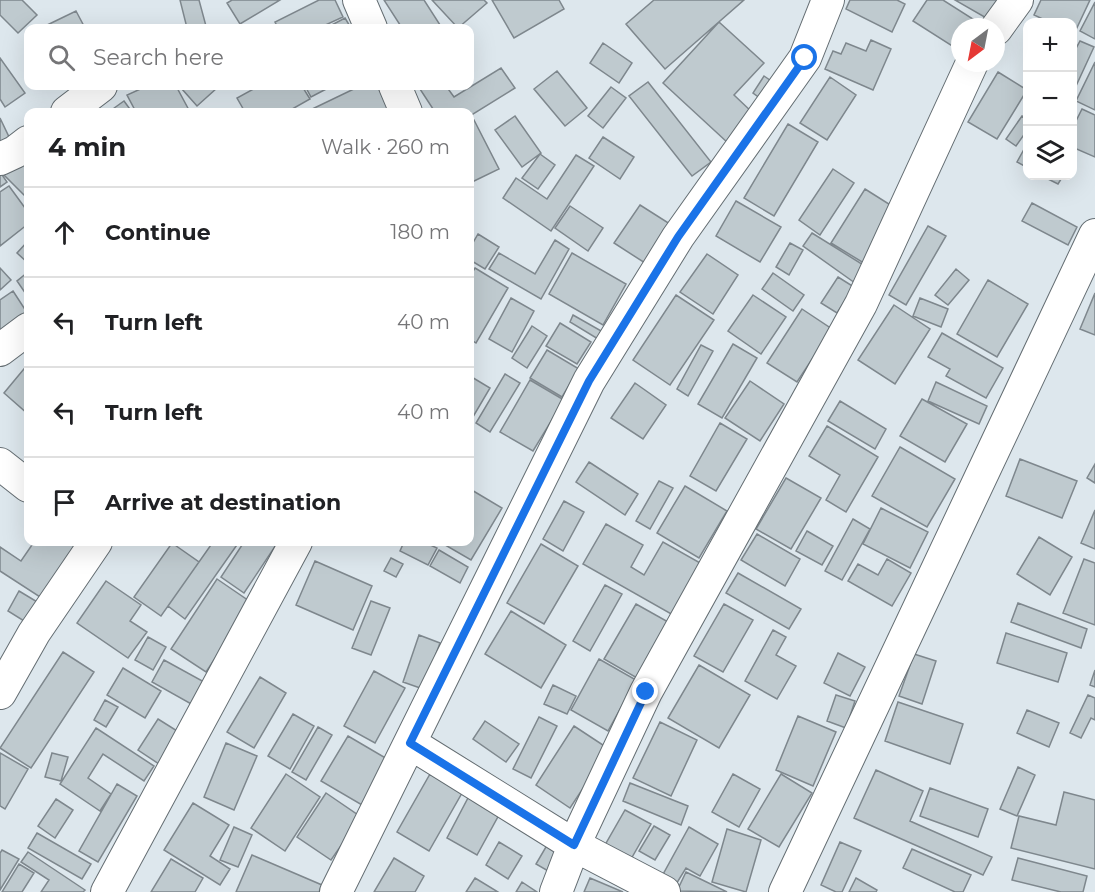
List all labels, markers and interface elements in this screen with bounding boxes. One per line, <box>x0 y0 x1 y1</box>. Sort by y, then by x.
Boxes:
north arrow <box>951 18 1005 72</box>
map controls <box>1023 18 1077 180</box>
button: + <box>1023 18 1077 72</box>
search box <box>24 24 474 90</box>
icon: search <box>45 41 78 74</box>
text: Search here <box>93 44 224 71</box>
route start <box>791 44 817 70</box>
button: − <box>1023 72 1077 126</box>
button: layers <box>1023 126 1077 180</box>
text: 4 min <box>48 131 126 163</box>
text: Walk · 260 m <box>321 135 450 159</box>
icon: ahead <box>48 216 81 249</box>
text: Continue <box>105 219 211 246</box>
text: 180 m <box>390 220 450 244</box>
icon: left <box>48 306 81 339</box>
text: Turn left <box>105 309 203 336</box>
text: 40 m <box>397 310 450 334</box>
icon: left <box>48 396 81 429</box>
text: Turn left <box>105 399 203 426</box>
text: 40 m <box>397 400 450 424</box>
icon: arrive <box>48 486 81 519</box>
text: Arrive at destination <box>105 489 341 516</box>
route end <box>632 678 658 704</box>

